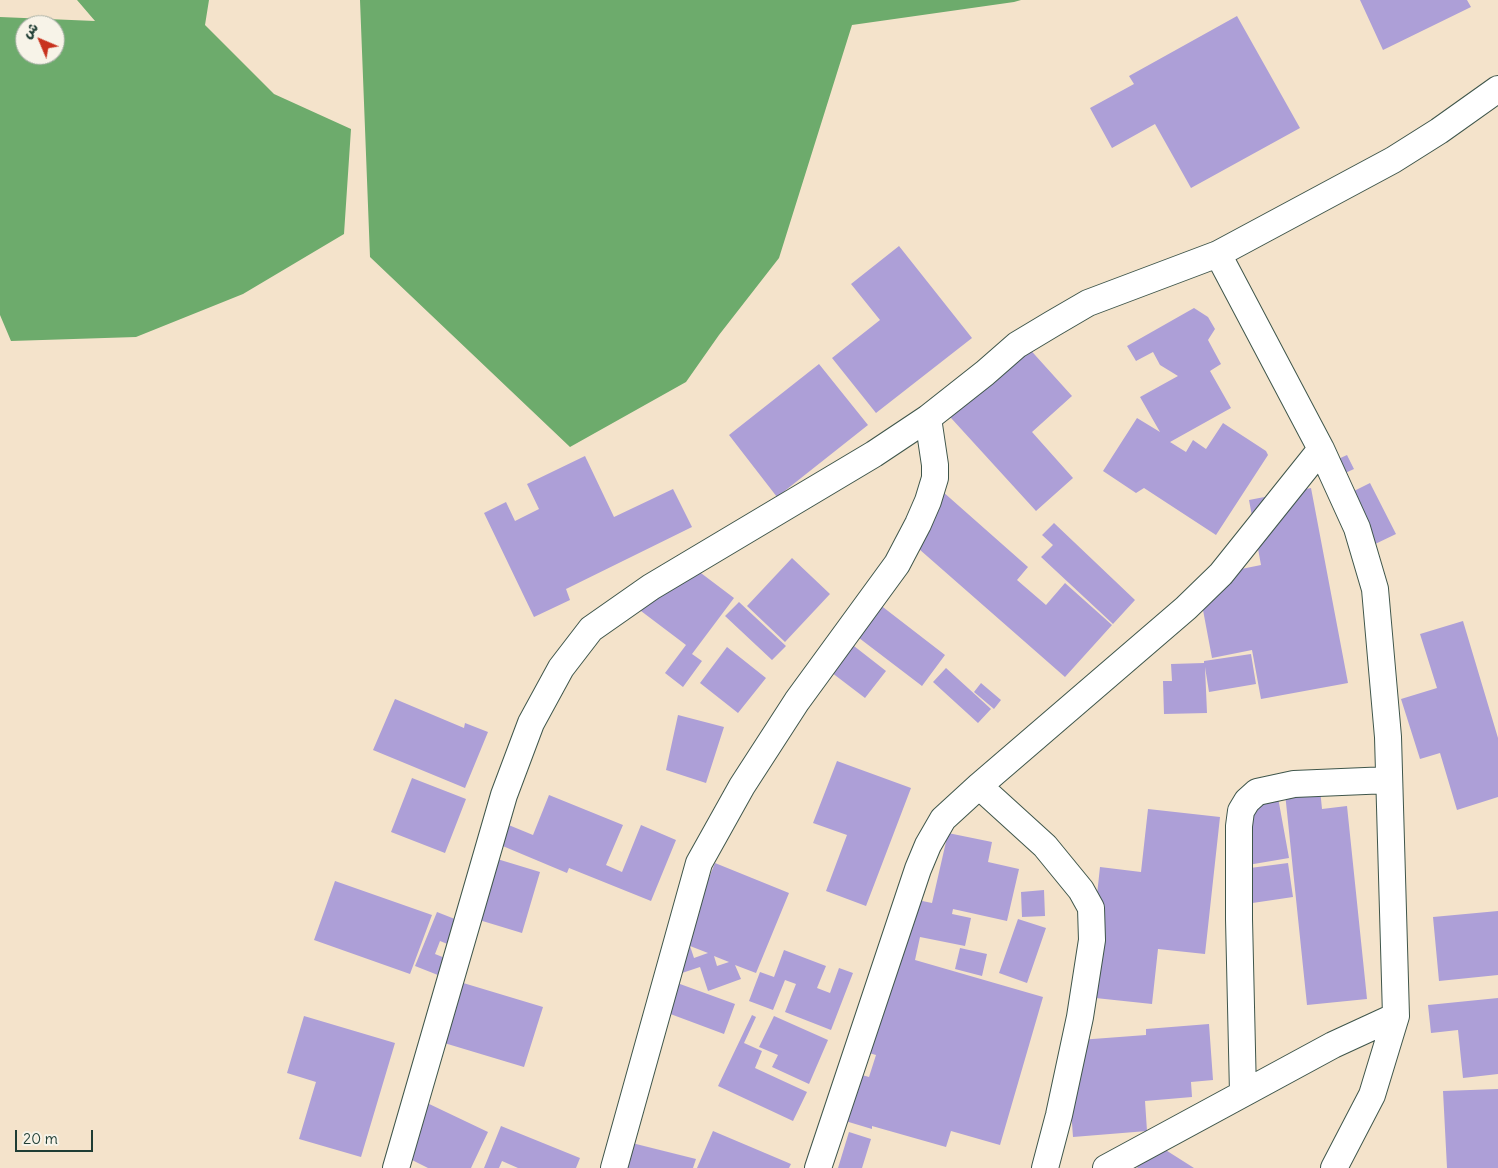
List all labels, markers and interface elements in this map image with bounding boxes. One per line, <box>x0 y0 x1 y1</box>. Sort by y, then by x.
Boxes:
north arrow <box>15 15 65 65</box>
text: ش <box>18 18 42 42</box>
scale bar <box>18 1120 95 1152</box>
text: 20 m <box>23 1129 58 1148</box>

